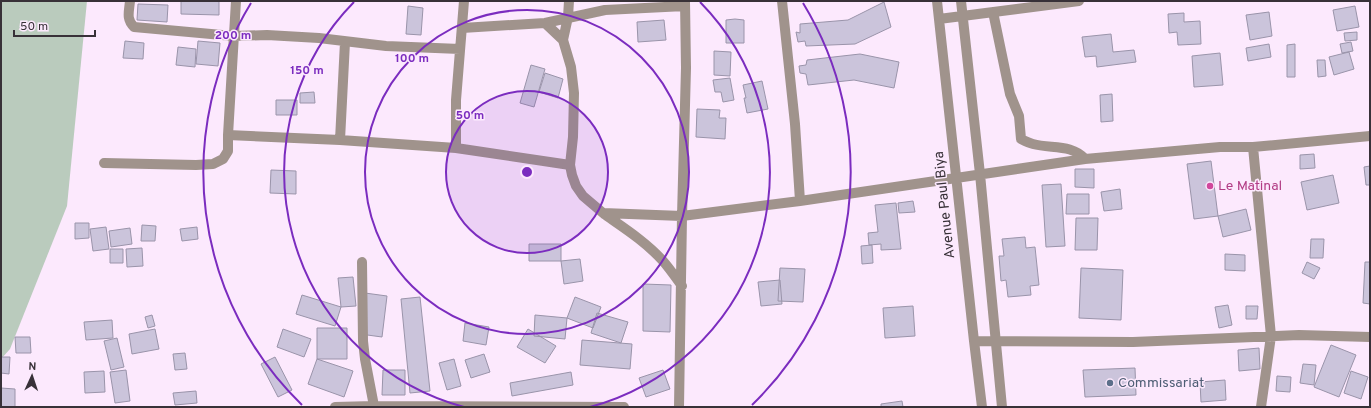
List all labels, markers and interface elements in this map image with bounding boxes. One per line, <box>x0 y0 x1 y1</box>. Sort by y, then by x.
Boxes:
scale bar <box>14 12 95 38</box>
text: 50 m <box>20 19 48 35</box>
text: 200 m <box>215 28 251 44</box>
text: 100 m <box>395 51 429 67</box>
text: 150 m <box>290 63 324 79</box>
text: 50 m <box>456 108 484 124</box>
street label: Avenue Paul Biya <box>931 150 959 260</box>
centre of rings <box>520 165 534 179</box>
place label: Le Matinal <box>1218 178 1282 195</box>
marker: Le Matinal <box>1205 181 1215 191</box>
north arrow <box>12 356 52 396</box>
text: N <box>28 360 37 374</box>
place label: Commissariat <box>1118 375 1204 392</box>
marker: Commissariat <box>1105 378 1115 388</box>

